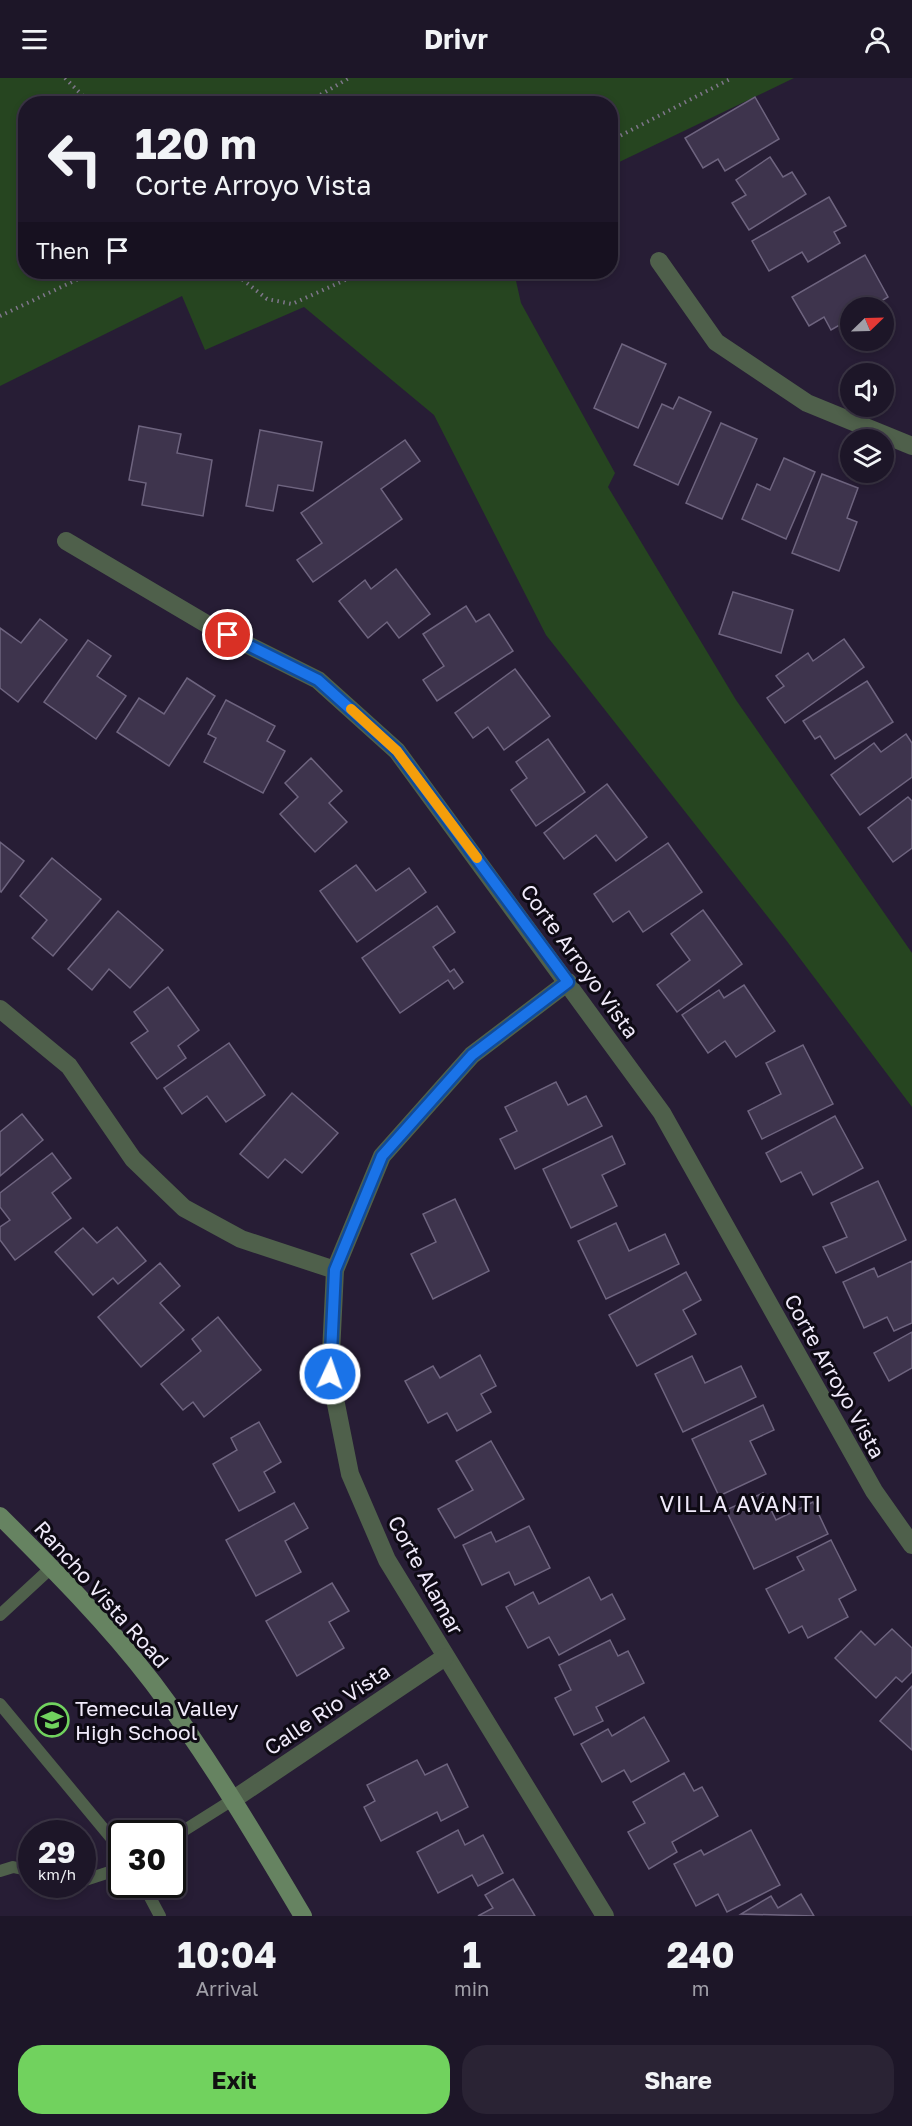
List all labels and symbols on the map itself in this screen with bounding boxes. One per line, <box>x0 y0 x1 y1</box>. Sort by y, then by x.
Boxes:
north arrow <box>840 297 894 351</box>
pin <box>202 609 253 660</box>
street label: Corte Arroyo Vista <box>515 879 645 1043</box>
street label: Corte Arroyo Vista <box>779 1289 891 1463</box>
position arrow <box>298 1342 362 1406</box>
district label: VILLA AVANTI <box>659 1490 823 1517</box>
street label: Corte Alamar <box>383 1511 469 1639</box>
street label: Rancho Vista Road <box>29 1515 175 1673</box>
street label: Calle Rio Vista <box>259 1657 395 1761</box>
place label: Temecula Valley High School <box>75 1695 239 1745</box>
school or university icon: Temecula Valley High School <box>34 1702 70 1738</box>
speed limit sign: 30 <box>108 1820 186 1898</box>

